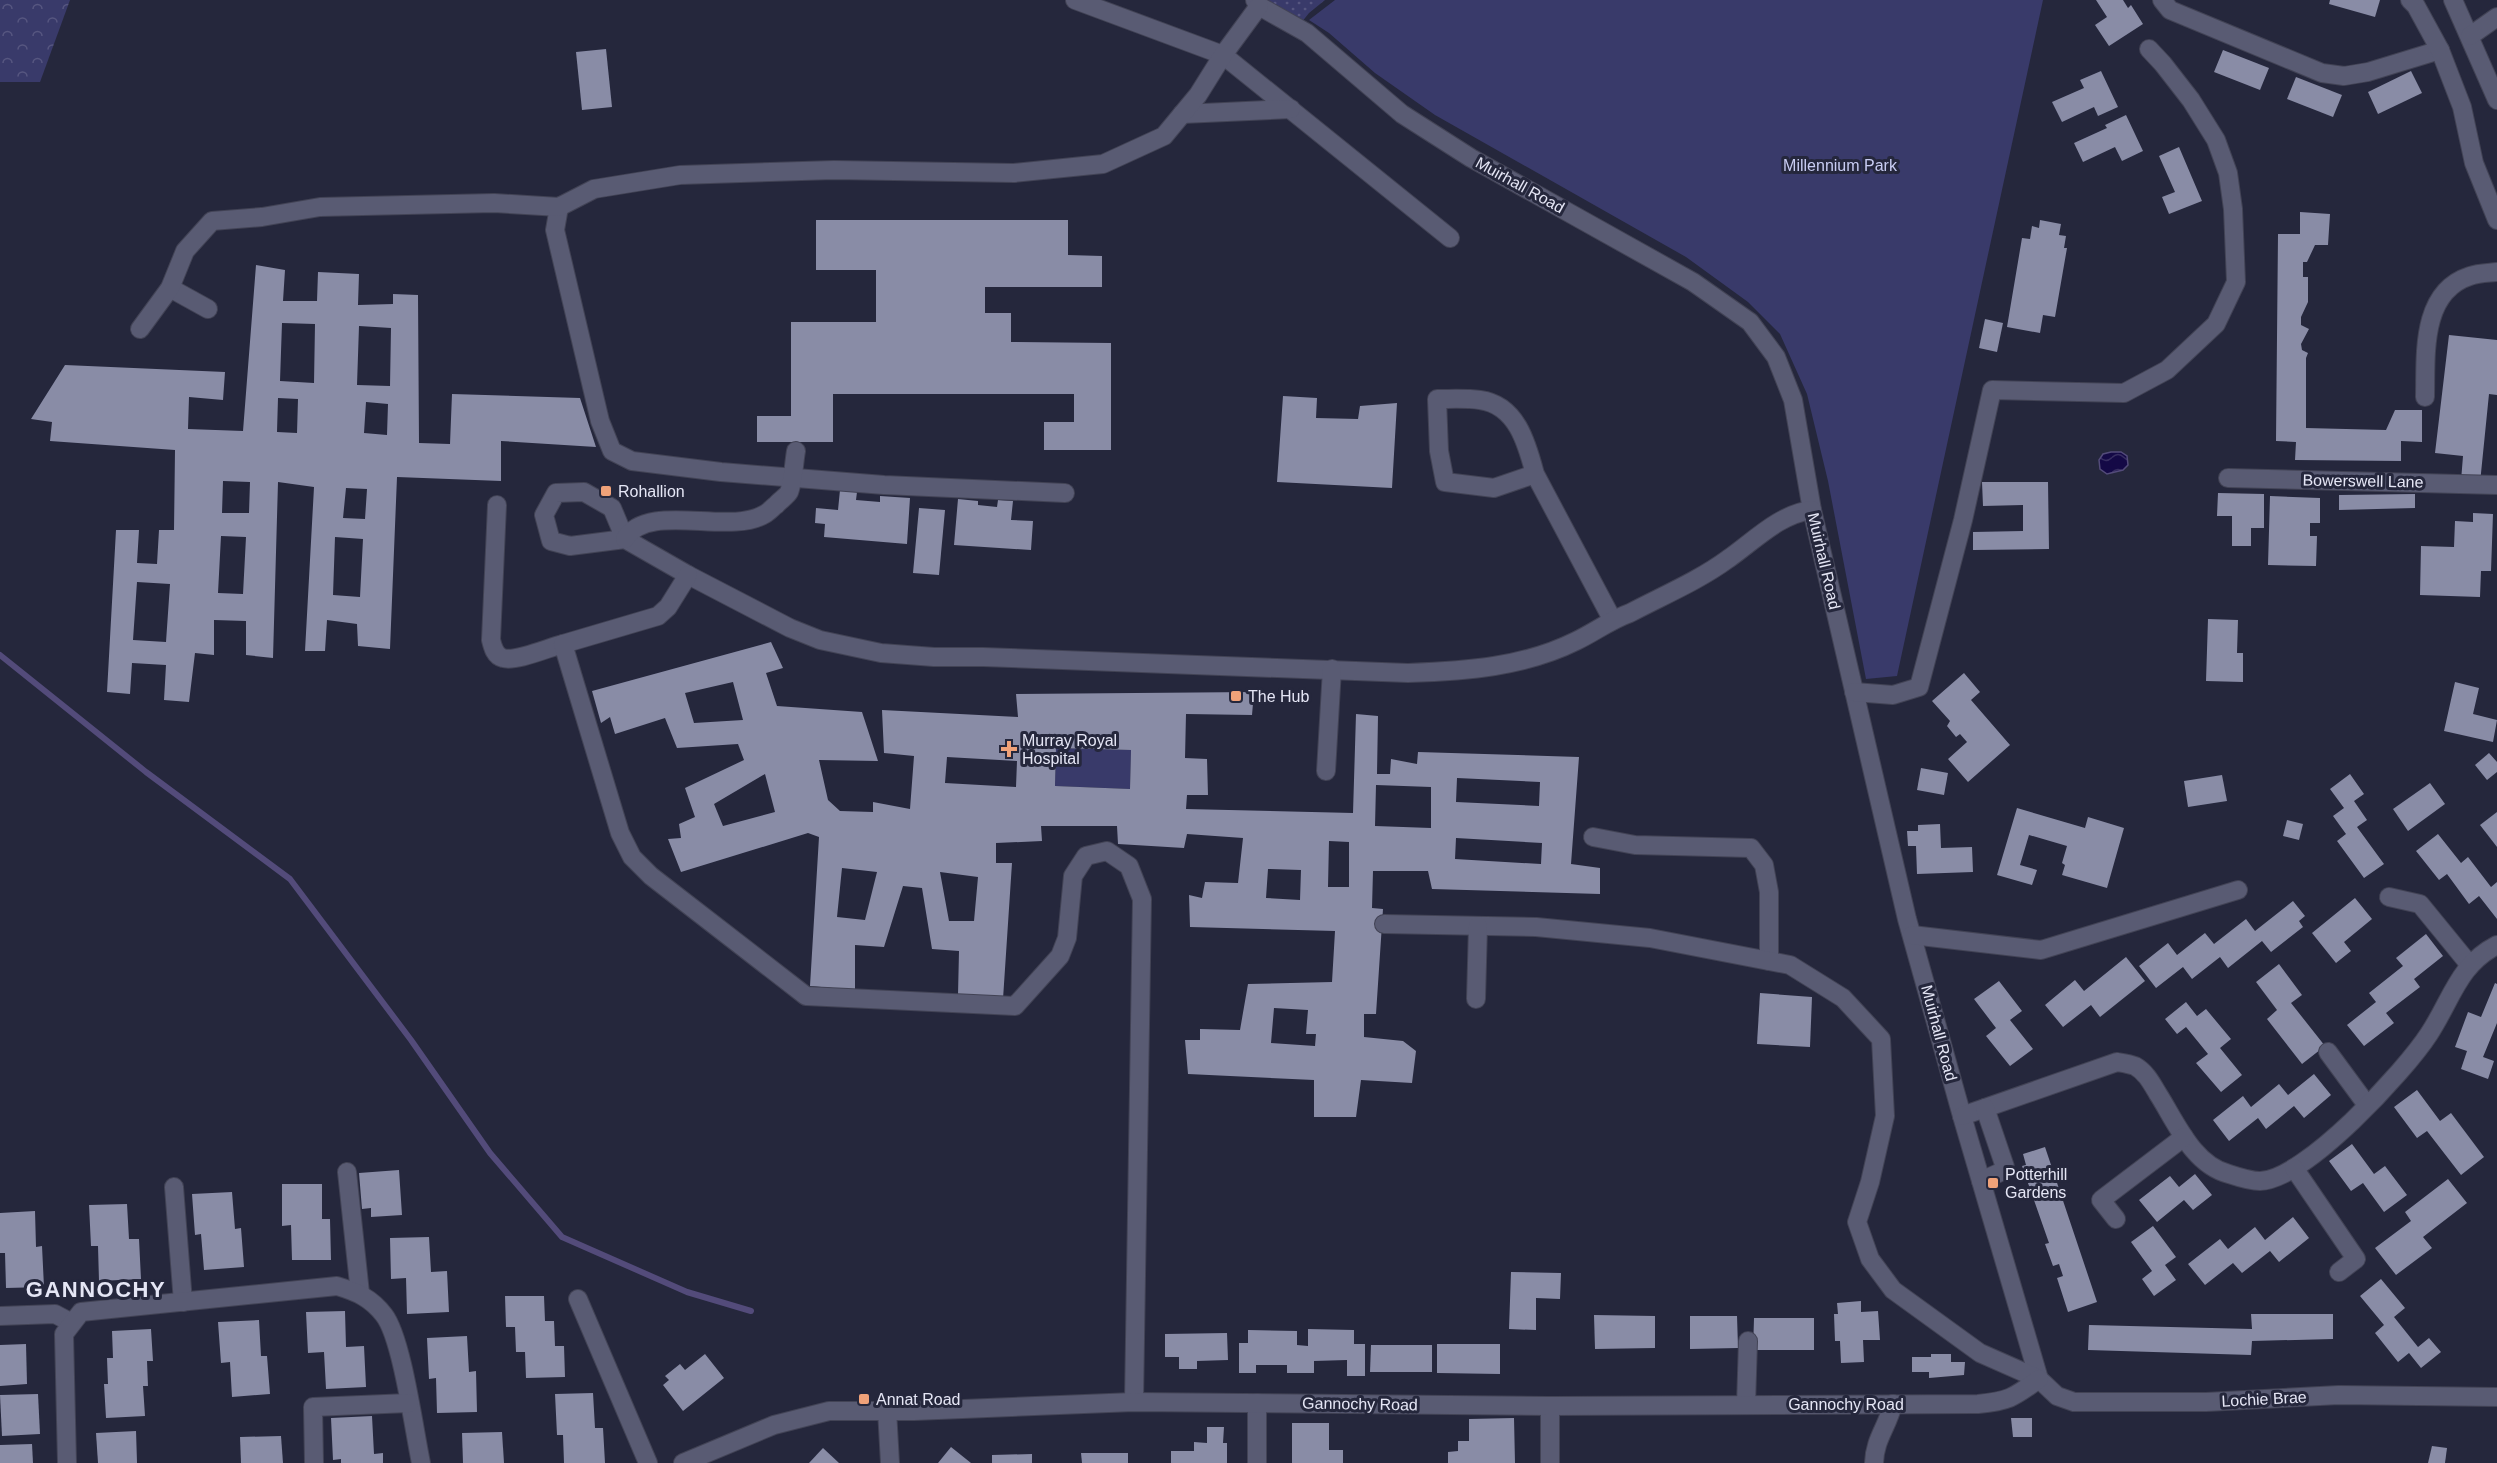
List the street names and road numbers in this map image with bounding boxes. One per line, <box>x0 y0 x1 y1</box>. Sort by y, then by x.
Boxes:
street label: Muirhall Road <box>1473 154 1567 216</box>
street label: Bowerswell Lane <box>2302 471 2424 491</box>
street label: Muirhall Road <box>1805 511 1843 611</box>
street label: Muirhall Road <box>1918 983 1960 1083</box>
street label: Lochie Brae <box>2221 1388 2307 1410</box>
street label: Gannochy Road <box>1302 1394 1418 1414</box>
street label: Gannochy Road <box>1788 1396 1904 1413</box>

